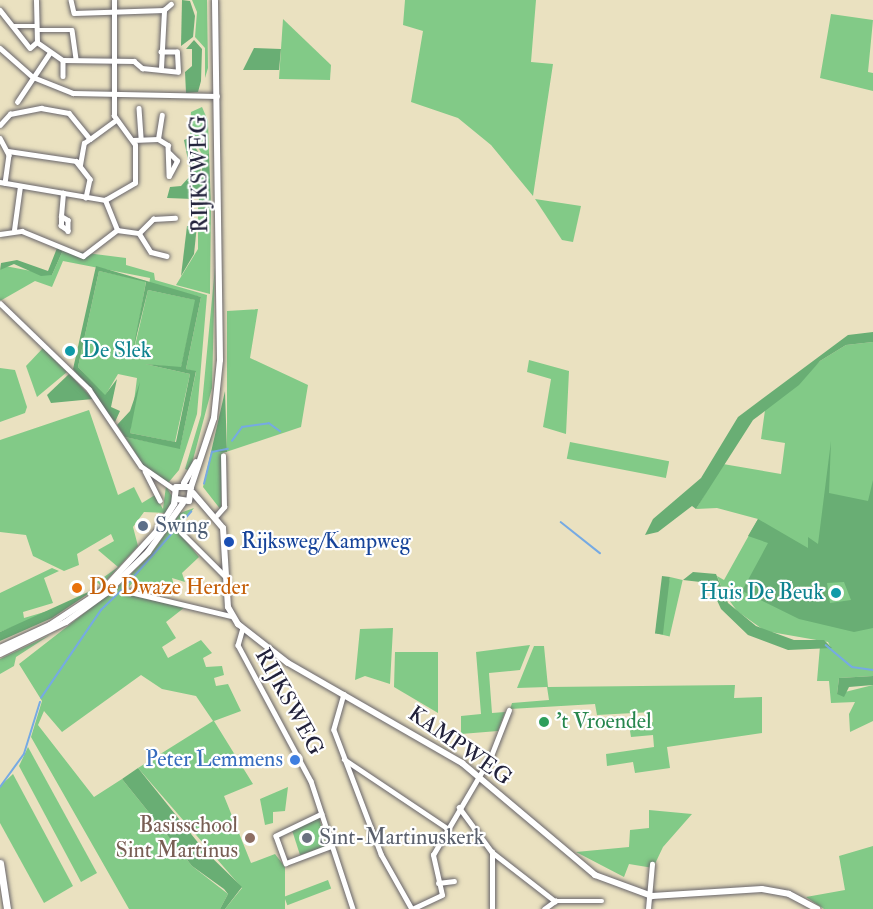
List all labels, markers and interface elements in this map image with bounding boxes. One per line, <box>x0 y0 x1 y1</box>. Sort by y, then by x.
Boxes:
street label: RIJKSWEG <box>186 115 214 233</box>
place label: De Slek <box>82 338 151 364</box>
marker: De Slek <box>63 344 77 358</box>
place label: Swing <box>155 513 209 539</box>
marker: Swing <box>136 519 150 533</box>
place label: Rijksweg/Kampweg <box>241 529 410 555</box>
marker: Rijksweg/Kampweg <box>222 535 236 549</box>
place label: De Dwaze Herder <box>89 575 249 601</box>
place label: Huis De Beuk <box>699 580 824 606</box>
marker: De Dwaze Herder <box>70 581 84 595</box>
marker: Huis De Beuk <box>829 586 843 600</box>
street label: RIJKSWEG <box>249 644 329 760</box>
street label: KAMPWEG <box>403 701 517 791</box>
place label: 't Vroendel <box>556 709 652 735</box>
marker: 't Vroendel <box>537 715 551 729</box>
place label: Peter Lemmens <box>145 747 283 773</box>
marker: Peter Lemmens <box>288 753 302 767</box>
place label: Basisschool Sint Martinus <box>116 812 238 864</box>
place label: Sint-Martinuskerk <box>319 825 484 851</box>
marker: Basisschool Sint Martinus <box>243 831 257 845</box>
marker: Sint-Martinuskerk <box>300 831 314 845</box>

